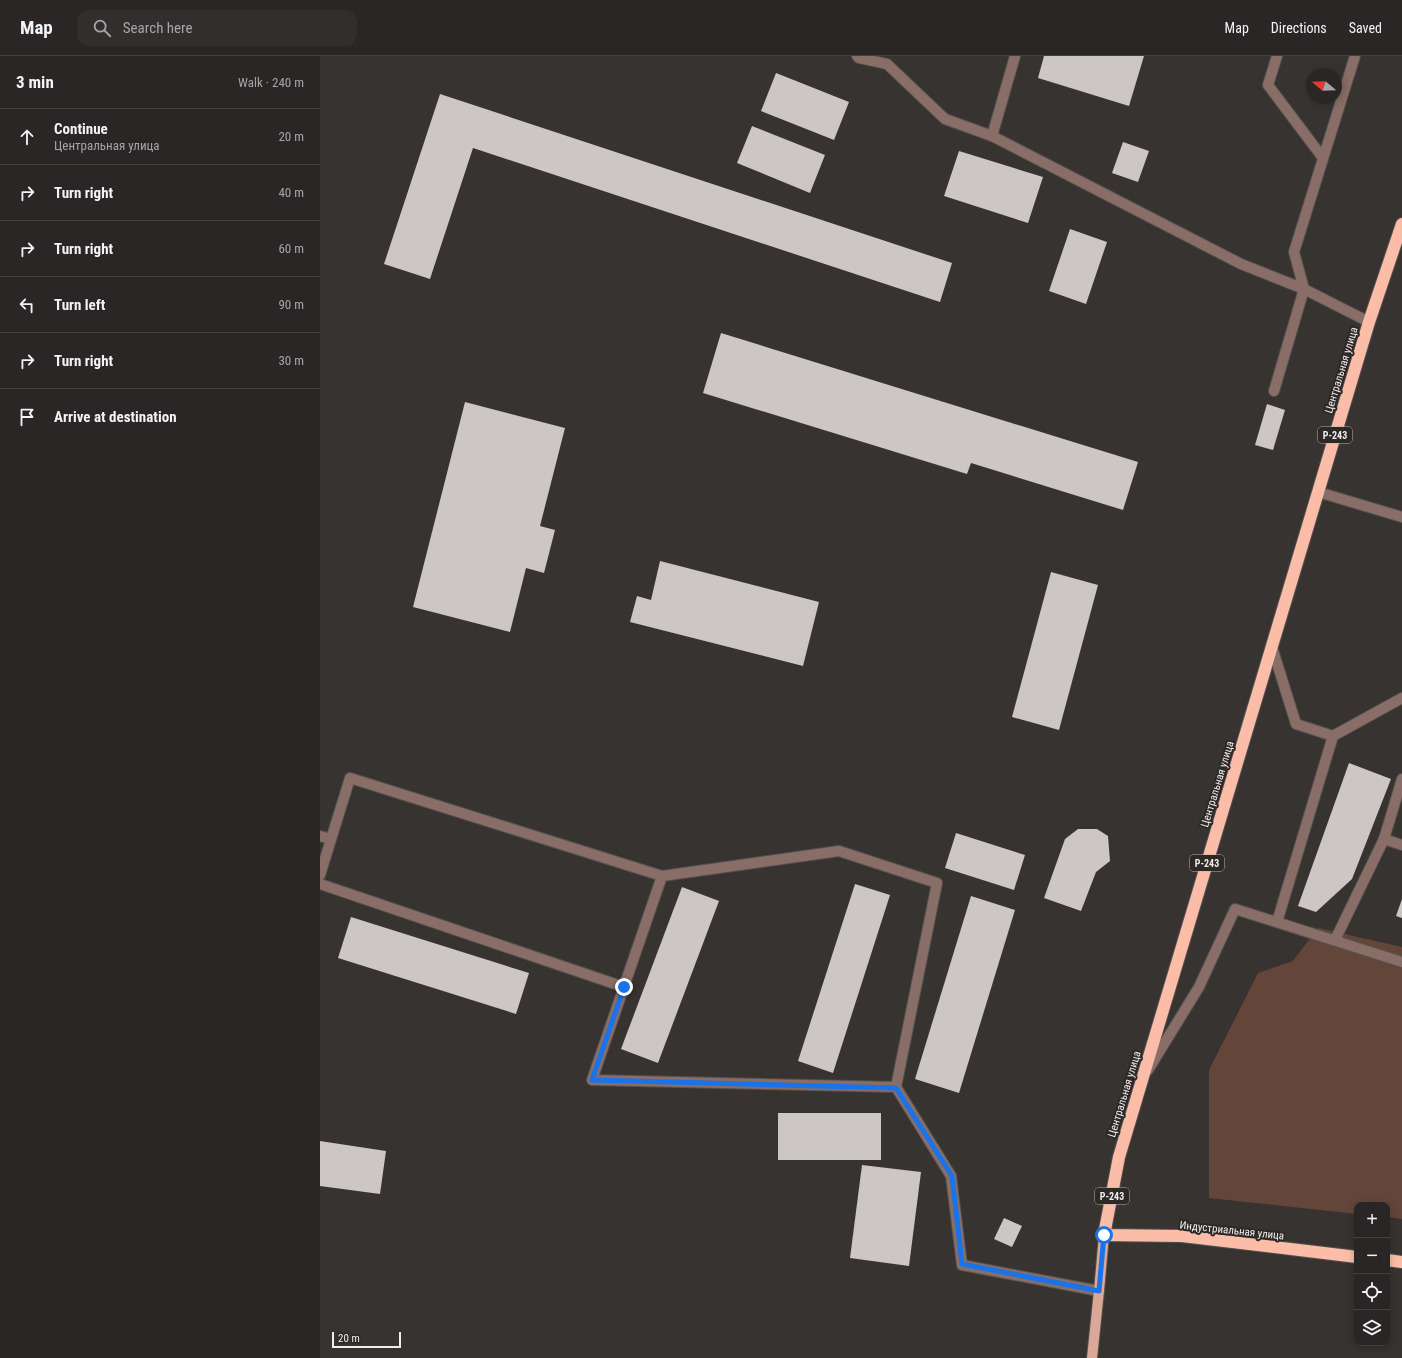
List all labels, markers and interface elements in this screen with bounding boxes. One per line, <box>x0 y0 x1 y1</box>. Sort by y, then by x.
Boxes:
search box <box>77 10 357 46</box>
text: Map <box>20 16 53 39</box>
icon: search <box>91 17 113 39</box>
text: Search here <box>123 19 193 37</box>
text: Map <box>1225 20 1249 36</box>
text: Directions <box>1271 20 1327 36</box>
text: Saved <box>1349 20 1382 36</box>
north arrow <box>1306 68 1342 104</box>
text: 3 min <box>16 72 54 92</box>
text: Walk · 240 m <box>238 75 304 90</box>
text: Continue <box>54 120 108 138</box>
icon: ahead <box>16 126 38 148</box>
text: 20 m <box>278 129 304 144</box>
text: Центральная улица <box>54 138 160 153</box>
icon: right <box>16 182 38 204</box>
text: Turn right <box>54 184 113 202</box>
text: 40 m <box>278 185 304 200</box>
icon: right <box>16 238 38 260</box>
text: Turn right <box>54 240 113 258</box>
text: 60 m <box>278 241 304 256</box>
icon: left <box>16 294 38 316</box>
text: Turn left <box>54 296 105 314</box>
text: 90 m <box>278 297 304 312</box>
street label: Центральная улица <box>1322 326 1361 415</box>
icon: right <box>16 350 38 372</box>
text: Turn right <box>54 352 113 370</box>
text: 30 m <box>278 353 304 368</box>
icon: arrive <box>16 406 38 428</box>
text: Arrive at destination <box>54 408 177 426</box>
road number: Р-243 <box>1318 427 1352 443</box>
street label: Центральная улица <box>1198 740 1237 829</box>
road number: Р-243 <box>1190 855 1224 871</box>
route end <box>615 978 633 996</box>
street label: Центральная улица <box>1105 1050 1144 1139</box>
road number: Р-243 <box>1095 1188 1129 1204</box>
map controls <box>1354 1202 1390 1346</box>
button: + <box>1354 1202 1390 1238</box>
street label: Индустриальная улица <box>1179 1219 1285 1242</box>
route start <box>1095 1226 1113 1244</box>
button: − <box>1354 1238 1390 1274</box>
button: locate <box>1354 1274 1390 1310</box>
button: layers <box>1354 1310 1390 1346</box>
scale bar <box>332 1330 401 1349</box>
text: 20 m <box>338 1332 360 1345</box>

